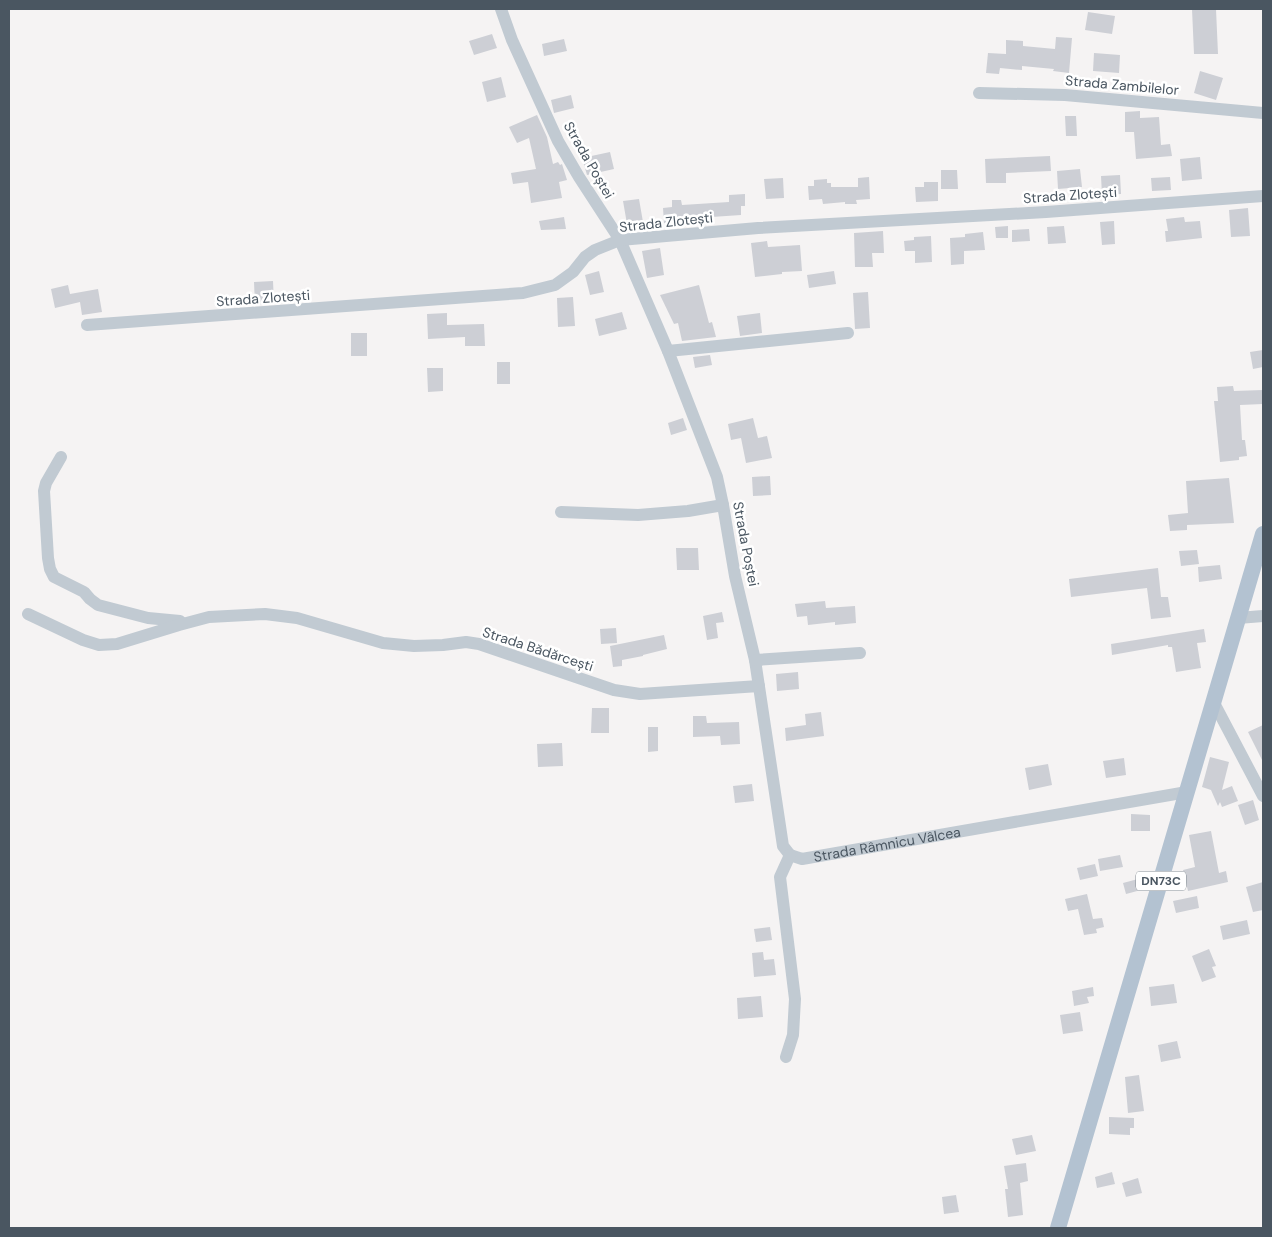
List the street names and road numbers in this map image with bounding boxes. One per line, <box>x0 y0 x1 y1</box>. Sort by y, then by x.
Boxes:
street label: Strada Zambilelor <box>1064 71 1180 99</box>
street label: Strada Poștei <box>560 118 618 202</box>
street label: Strada Zlotești <box>1022 183 1118 207</box>
street label: Strada Zlotești <box>618 208 714 236</box>
street label: Strada Zlotești <box>215 286 311 310</box>
street label: Strada Poștei <box>729 500 763 588</box>
street label: Strada Bădărcești <box>480 623 596 675</box>
street label: Strada Râmnicu Vâlcea <box>812 823 962 866</box>
road number: DN73C <box>1136 871 1186 890</box>

